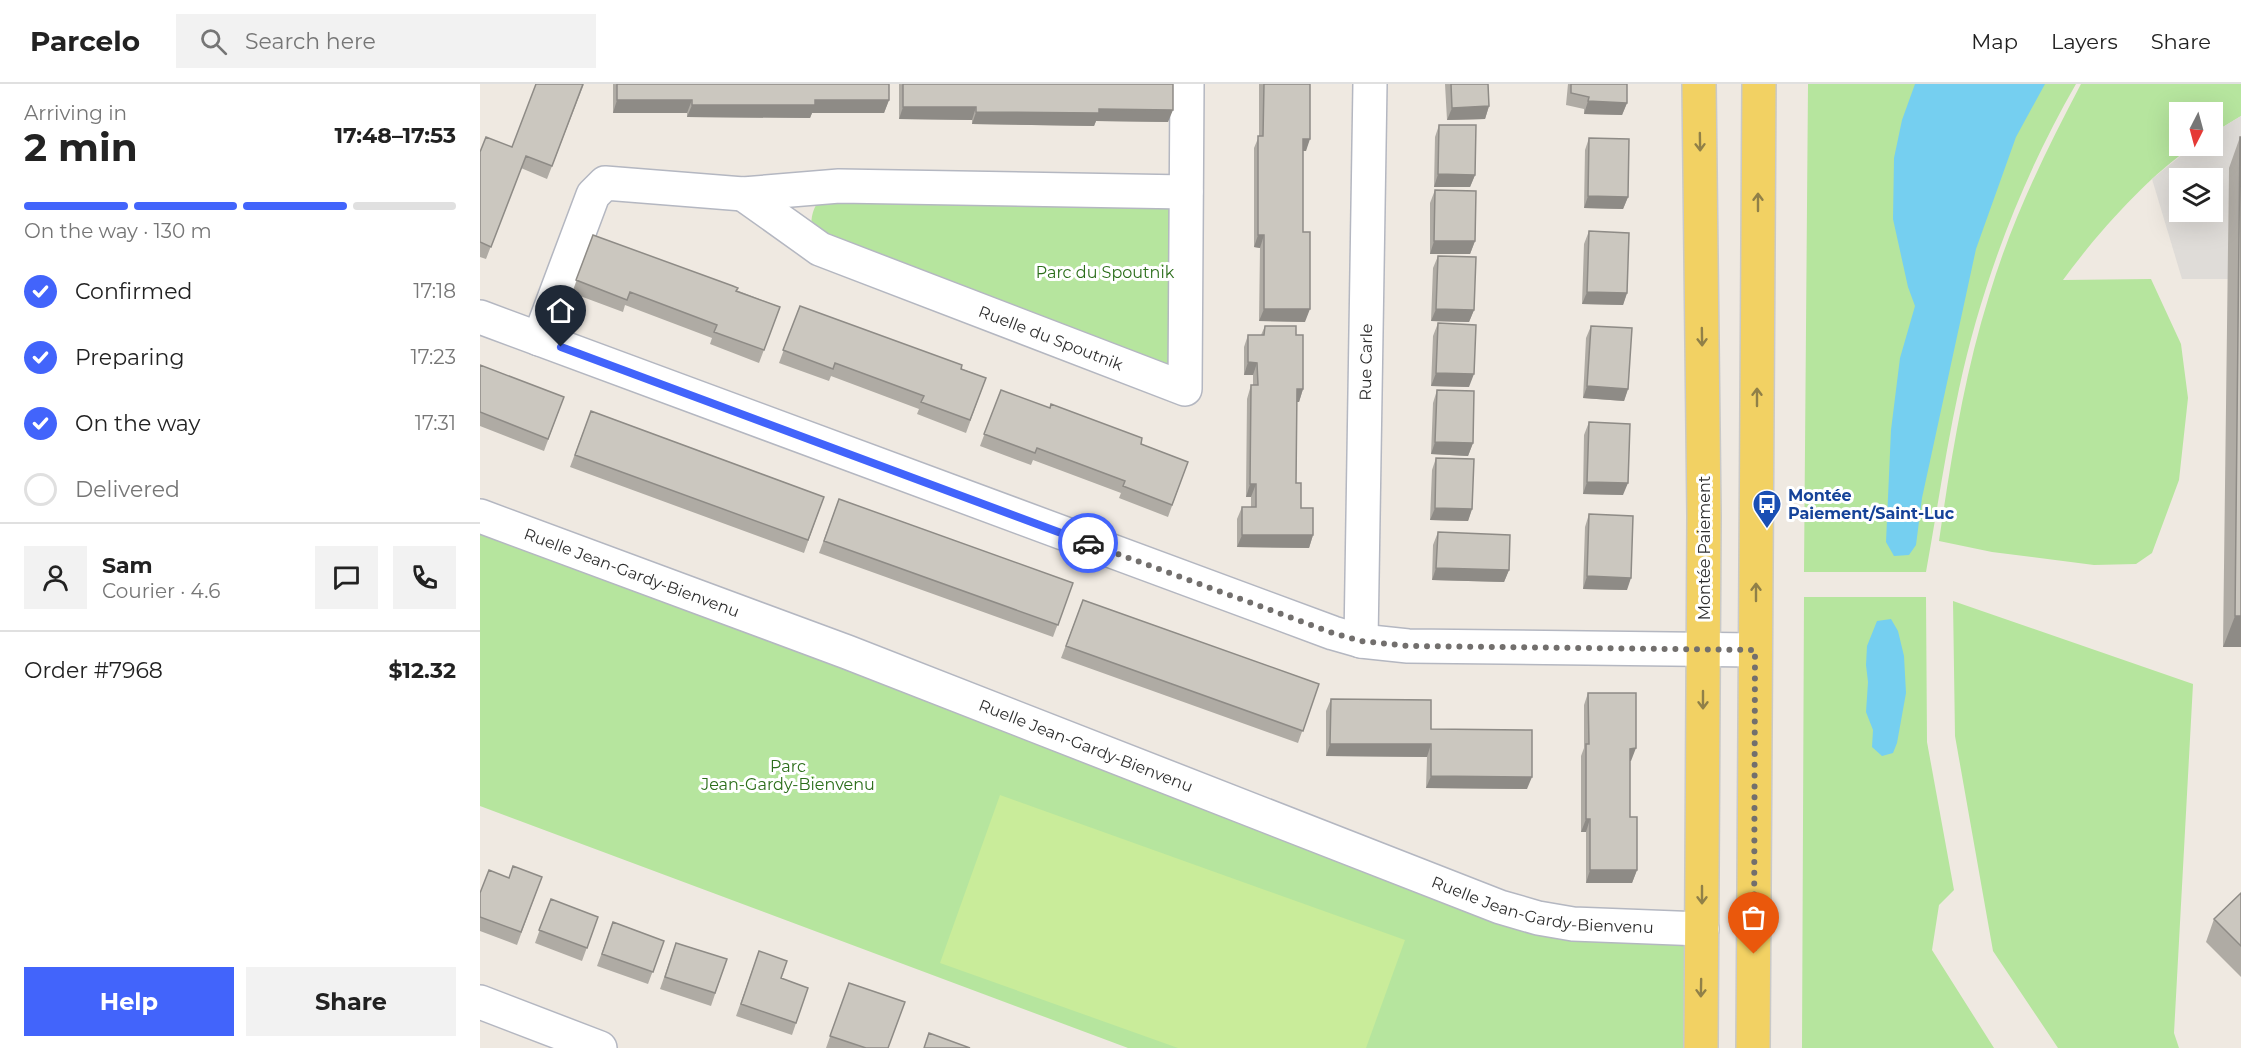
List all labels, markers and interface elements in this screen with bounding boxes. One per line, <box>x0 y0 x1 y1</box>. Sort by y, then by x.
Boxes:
search box <box>176 14 596 68</box>
text: Parcelo <box>30 24 140 58</box>
icon: search <box>197 25 230 58</box>
text: Search here <box>245 28 376 55</box>
text: Map <box>1971 29 2018 54</box>
text: Layers <box>2051 29 2118 54</box>
text: Share <box>2151 29 2211 54</box>
text: Arriving in <box>24 101 127 125</box>
north arrow <box>2169 102 2223 156</box>
map controls <box>2169 102 2223 222</box>
text: 17:48–17:53 <box>334 122 456 149</box>
text: 2 min <box>24 123 138 171</box>
one-way arrow <box>1694 132 1706 152</box>
button: layers <box>2169 168 2223 222</box>
one-way arrow <box>1752 192 1764 212</box>
text: On the way · 130 m <box>24 219 212 243</box>
park label: Parc du Spoutnik <box>1036 263 1175 282</box>
icon: check <box>24 275 57 308</box>
text: Confirmed <box>75 278 192 305</box>
text: 17:18 <box>413 279 456 303</box>
pin <box>535 285 586 347</box>
icon: home <box>544 294 577 327</box>
street label: Ruelle du Spoutnik <box>976 301 1126 374</box>
street label: Rue Carle <box>1355 323 1376 401</box>
one-way arrow <box>1696 327 1708 347</box>
icon: check <box>24 341 57 374</box>
text: Preparing <box>75 344 184 371</box>
text: 17:23 <box>411 345 456 369</box>
one-way arrow <box>1751 387 1763 407</box>
icon: check <box>24 407 57 440</box>
text: On the way <box>75 410 200 437</box>
text: 17:31 <box>415 411 456 435</box>
street label: Montée Paiement <box>1695 475 1714 620</box>
text: Delivered <box>75 476 180 503</box>
place label: Montée Paiement/Saint-Luc <box>1788 486 1955 523</box>
bus stop icon: Montée Paiement/Saint-Luc <box>1751 488 1783 530</box>
courier <box>1058 513 1118 573</box>
street label: Ruelle Jean-Gardy-Bienvenu <box>522 524 742 621</box>
icon: car <box>1072 527 1105 560</box>
button: person <box>24 546 87 609</box>
button: chat <box>315 546 378 609</box>
button: phone <box>393 546 456 609</box>
text: Sam <box>102 552 153 579</box>
text: Courier · 4.6 <box>102 579 220 603</box>
one-way arrow <box>1750 582 1761 602</box>
text: Order #7968 <box>24 657 163 684</box>
text: $12.32 <box>388 657 456 684</box>
one-way arrow <box>1698 690 1709 710</box>
street label: Ruelle Jean-Gardy-Bienvenu <box>976 695 1196 796</box>
park label: Parc Jean-Gardy-Bienvenu <box>700 757 875 794</box>
street label: Ruelle Jean-Gardy-Bienvenu <box>1429 872 1654 937</box>
one-way arrow <box>1696 885 1708 905</box>
pin <box>1728 892 1779 954</box>
icon: bag <box>1737 901 1770 934</box>
button: Help <box>24 967 234 1036</box>
button: Share <box>246 967 456 1036</box>
one-way arrow <box>1696 977 1707 997</box>

